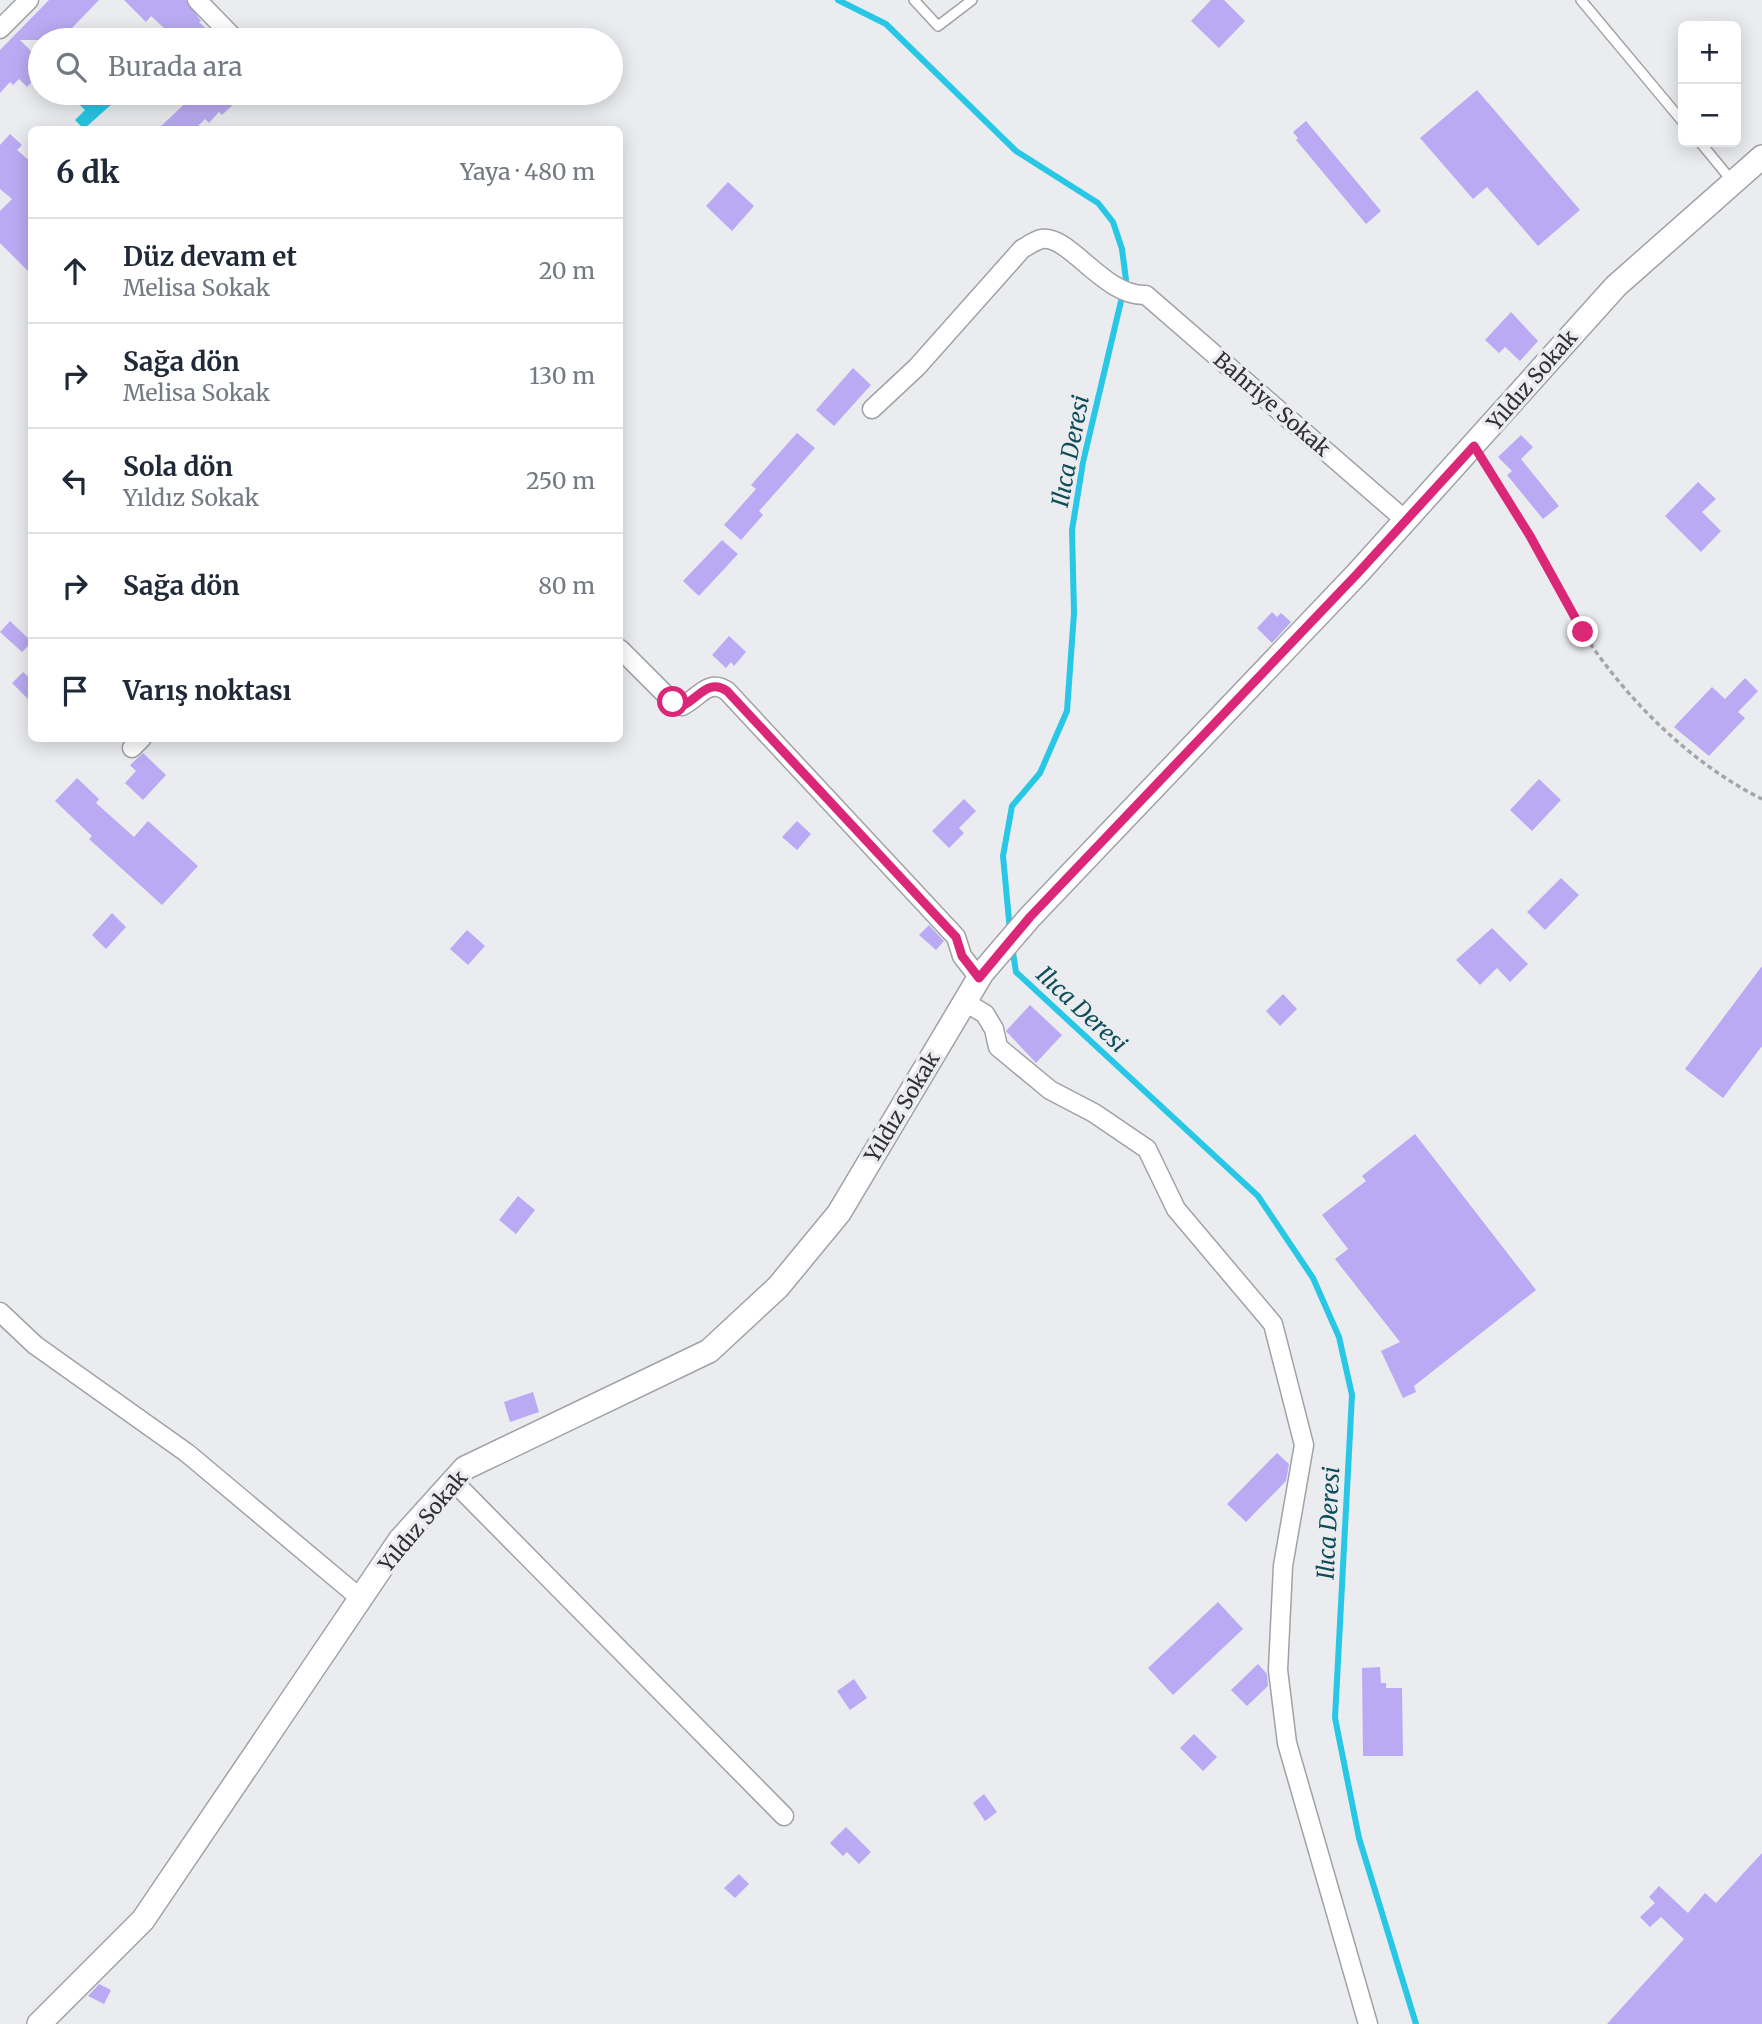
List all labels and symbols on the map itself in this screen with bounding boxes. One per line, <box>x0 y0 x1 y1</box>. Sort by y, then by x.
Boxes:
street label: Yıldız Sokak <box>1480 324 1583 436</box>
street label: Bahriye Sokak <box>1208 346 1337 463</box>
water label: Ilıca Deresi <box>1045 392 1095 509</box>
route end <box>1567 616 1598 647</box>
route start <box>657 686 688 717</box>
water label: Ilıca Deresi <box>1031 960 1133 1058</box>
street label: Yıldız Sokak <box>858 1046 946 1168</box>
street label: Yıldız Sokak <box>372 1464 474 1578</box>
water label: Ilıca Deresi <box>1311 1465 1345 1580</box>

